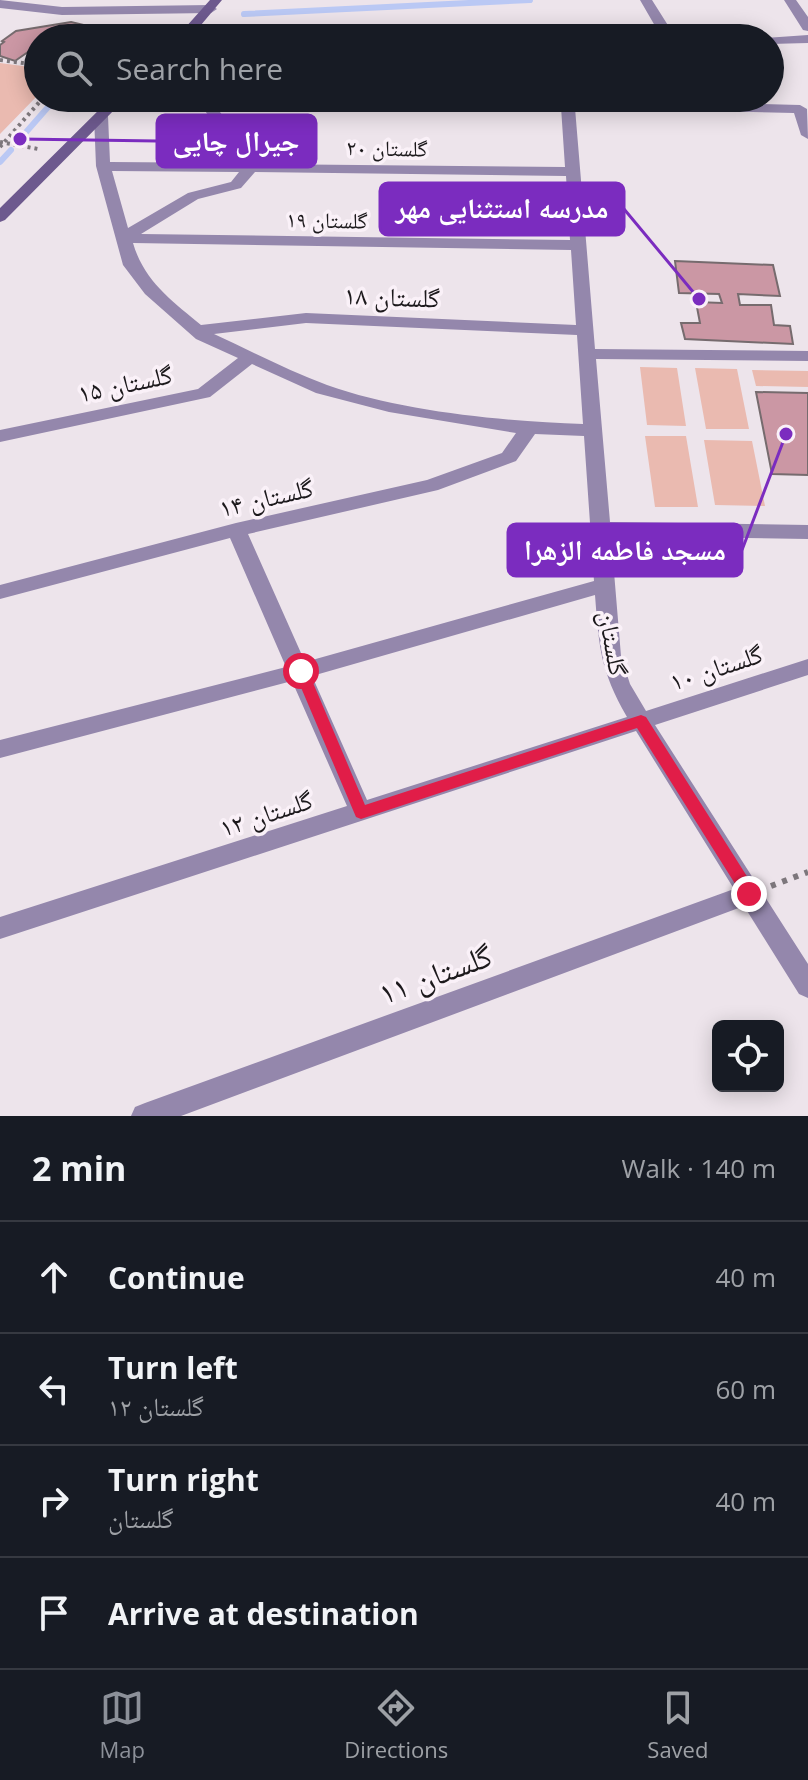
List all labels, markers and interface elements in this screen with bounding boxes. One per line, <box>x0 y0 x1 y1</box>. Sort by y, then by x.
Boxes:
search box <box>24 24 784 112</box>
icon: search <box>52 46 96 90</box>
text: Search here <box>116 48 283 89</box>
callout: جیرال چایی <box>157 115 316 167</box>
text: جیرال چایی <box>173 121 299 159</box>
street label: گلستان ۲۰ <box>346 131 428 163</box>
callout: مدرسه استثنایی مهر <box>380 183 624 235</box>
text: مدرسه استثنایی مهر <box>395 188 608 226</box>
street label: گلستان ۱۹ <box>286 203 368 235</box>
street label: گلستان ۱۸ <box>344 276 441 316</box>
street label: گلستان ۱۵ <box>74 355 176 411</box>
street label: گلستان ۱۴ <box>215 469 317 525</box>
callout: مسجد فاطمه الزهرا <box>508 524 742 576</box>
text: مسجد فاطمه الزهرا <box>524 530 726 568</box>
street label: گلستان <box>591 608 637 679</box>
street label: گلستان ۱۰ <box>665 635 767 699</box>
route start <box>283 653 319 689</box>
street label: گلستان ۱۲ <box>215 781 317 845</box>
route end <box>731 876 767 912</box>
street label: گلستان ۱۱ <box>372 933 498 1013</box>
map controls <box>712 1020 784 1092</box>
button: locate <box>712 1020 784 1092</box>
text: 2 min <box>32 1145 126 1191</box>
text: Walk · 140 m <box>622 1150 776 1186</box>
icon: ahead <box>32 1255 76 1299</box>
text: Continue <box>108 1257 245 1298</box>
text: 40 m <box>715 1259 776 1295</box>
text: Turn left <box>108 1347 238 1388</box>
icon: left <box>32 1367 76 1411</box>
text: 60 m <box>715 1371 776 1407</box>
text: گلستان ۱۲ <box>108 1388 204 1424</box>
text: Turn right <box>108 1459 259 1500</box>
icon: right <box>32 1479 76 1523</box>
text: 40 m <box>715 1483 776 1519</box>
text: گلستان <box>108 1500 174 1536</box>
icon: arrive <box>32 1591 76 1635</box>
text: Arrive at destination <box>108 1593 419 1634</box>
tab: Map <box>100 1686 145 1764</box>
tab: Directions <box>344 1686 448 1764</box>
tab: Saved <box>647 1686 708 1764</box>

